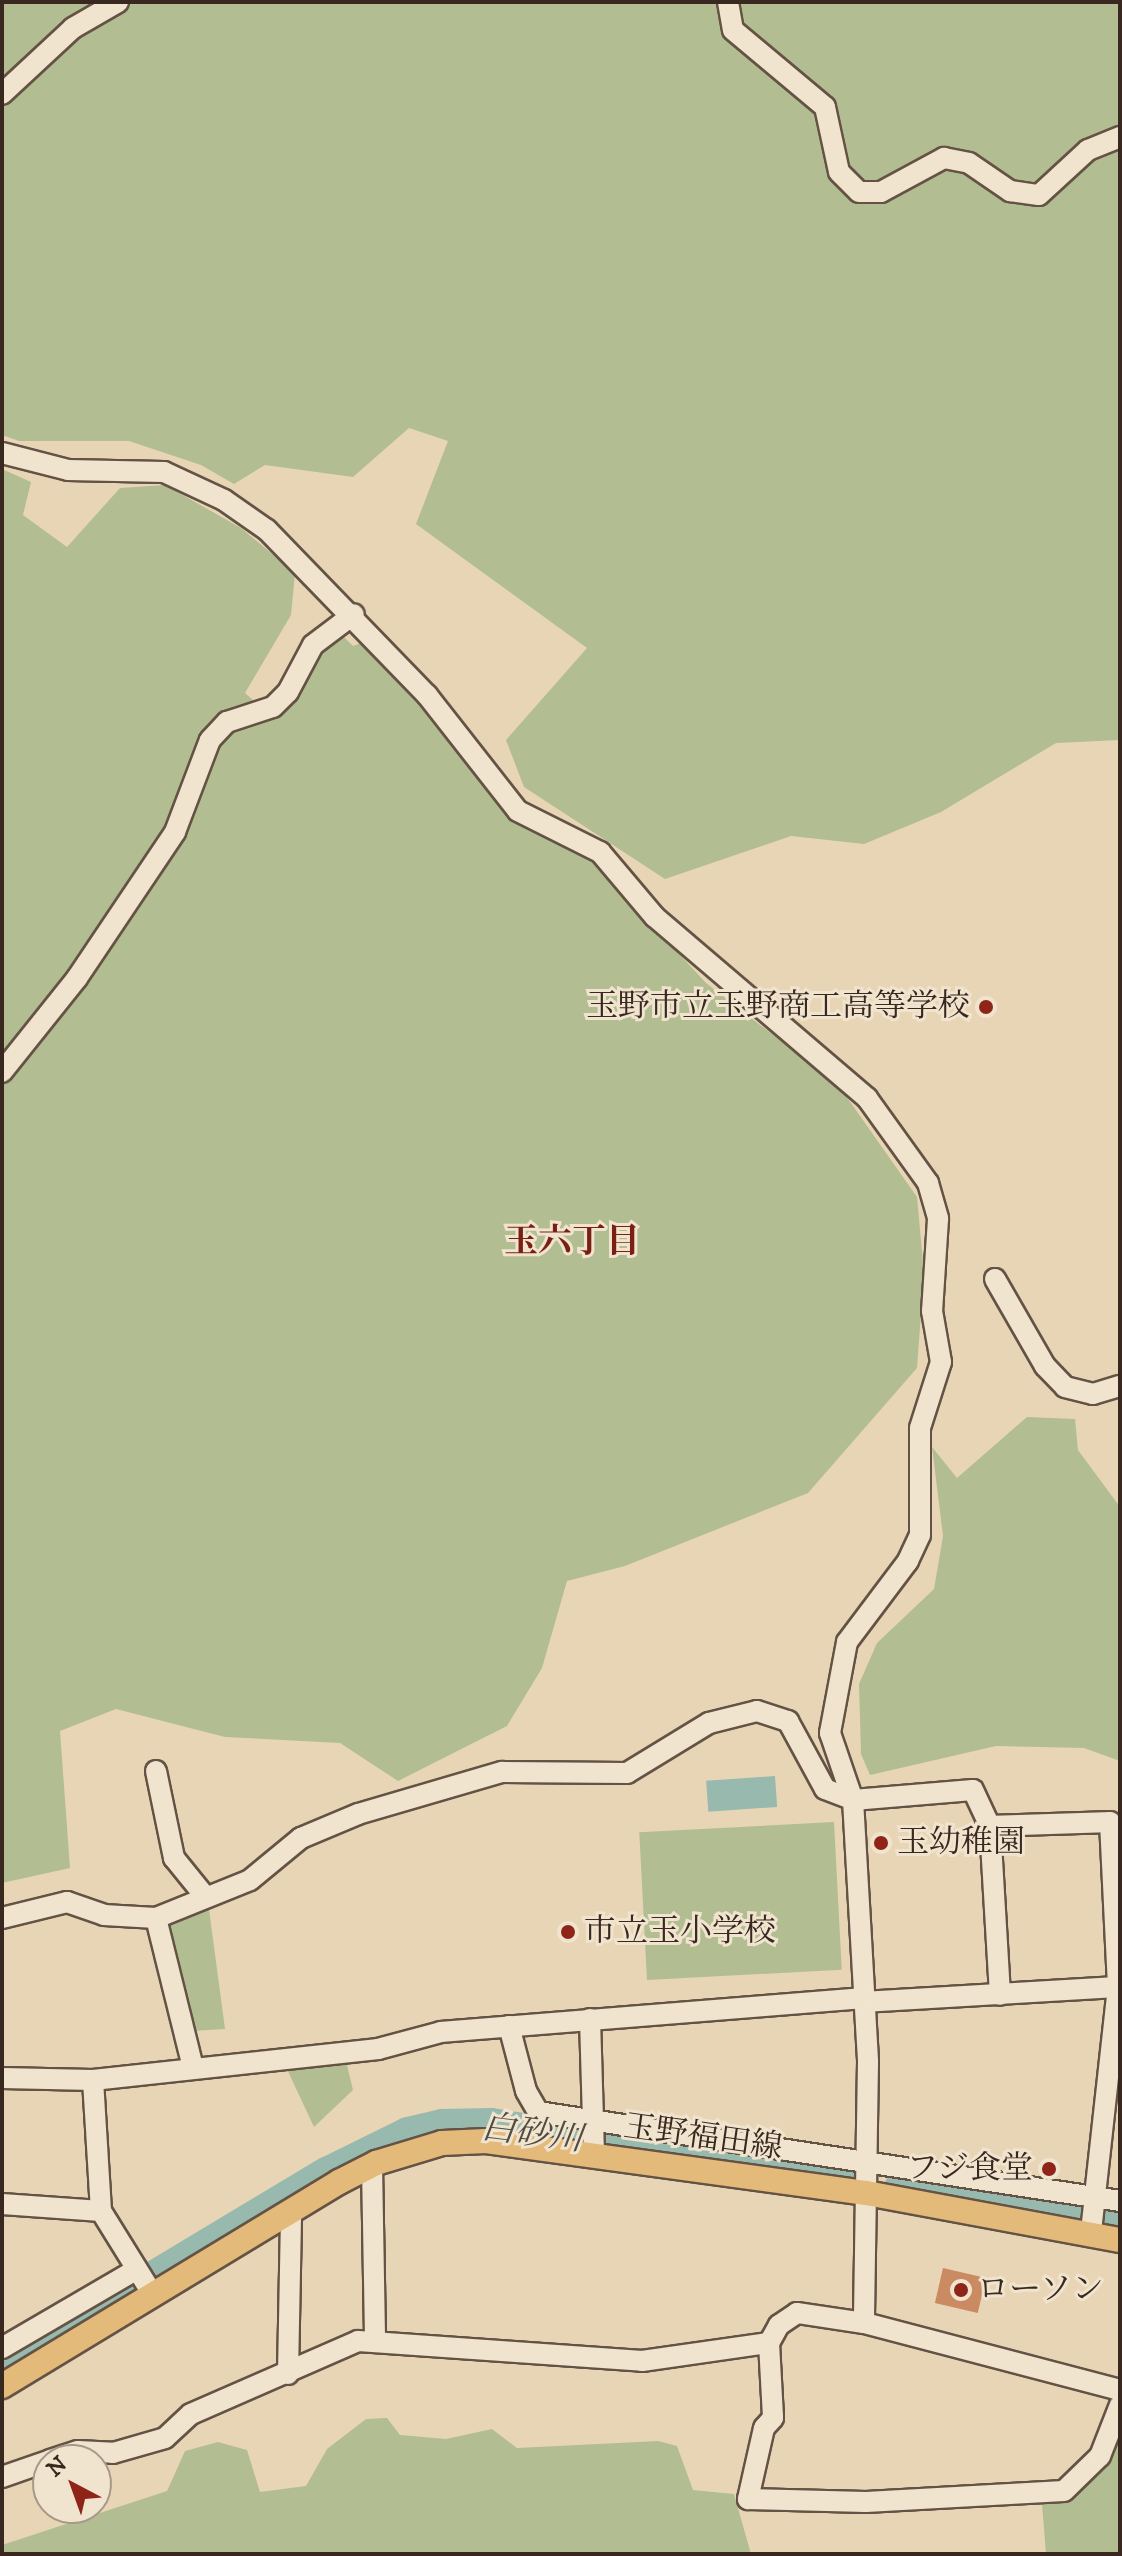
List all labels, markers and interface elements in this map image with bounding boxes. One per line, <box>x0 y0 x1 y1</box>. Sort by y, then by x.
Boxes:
place label: 玉野市立玉野商工高等学校 <box>586 988 970 1026</box>
marker: 玉野市立玉野商工高等学校 <box>977 998 995 1016</box>
district label: 玉六丁目 <box>504 1223 640 1263</box>
place label: 玉幼稚園 <box>897 1824 1025 1862</box>
marker: 玉幼稚園 <box>872 1834 890 1852</box>
place label: 市立玉小学校 <box>584 1913 776 1951</box>
marker: 市立玉小学校 <box>559 1923 577 1941</box>
water label: 白砂川 <box>479 2108 585 2160</box>
street label: 玉野福田線 <box>621 2108 785 2168</box>
place label: フジ食堂 <box>905 2150 1033 2188</box>
marker: フジ食堂 <box>1040 2160 1058 2178</box>
place label: ローソン <box>977 2271 1105 2309</box>
marker: ローソン <box>952 2281 970 2299</box>
north arrow <box>32 2444 112 2524</box>
text: N <box>42 2451 73 2483</box>

